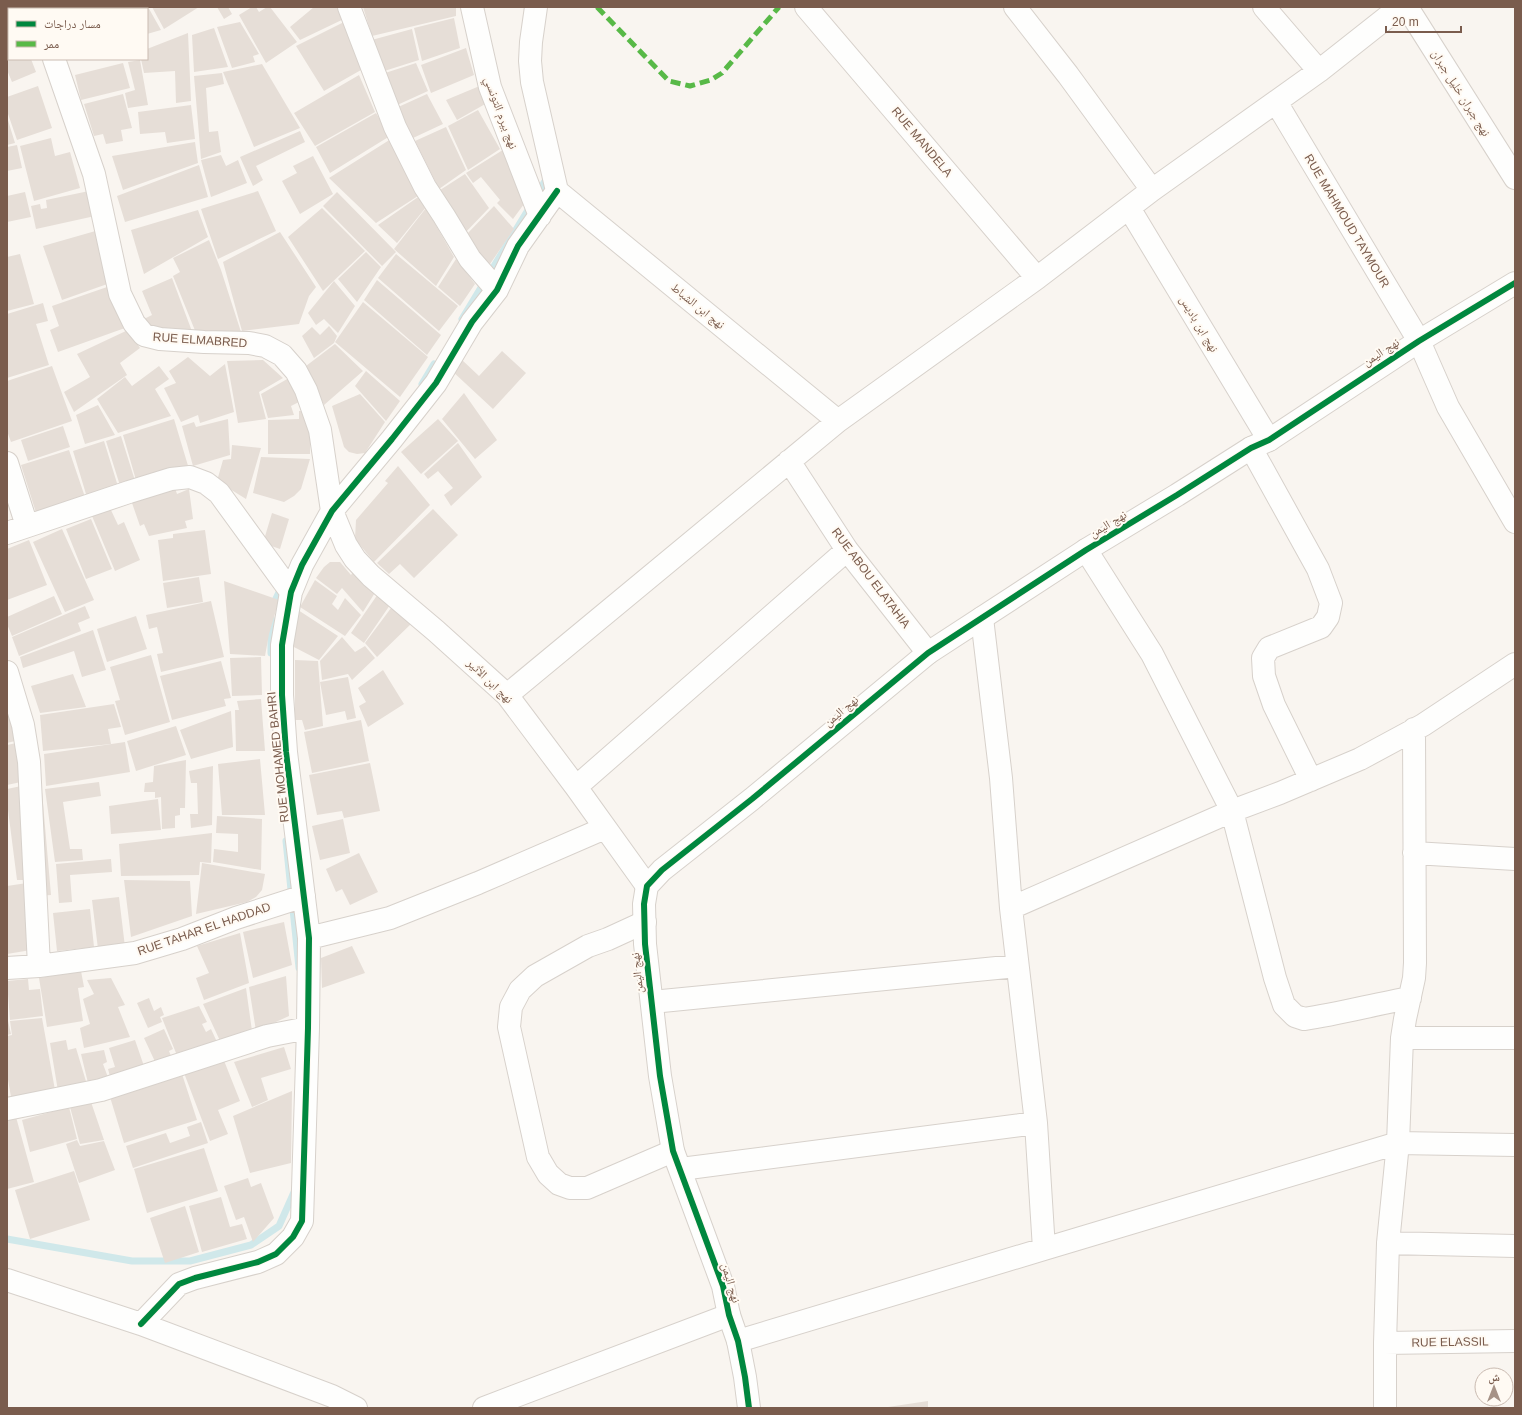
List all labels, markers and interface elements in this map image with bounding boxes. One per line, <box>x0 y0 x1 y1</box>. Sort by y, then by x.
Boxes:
legend <box>8 8 148 60</box>
scale bar <box>1386 8 1461 34</box>
text: 20 m <box>1392 15 1419 29</box>
text: مسار دراجات <box>44 17 101 31</box>
text: ممر <box>43 37 59 51</box>
street label: نهج جبران خليل جبران <box>1428 47 1493 139</box>
street label: نهج بيرم التونسي <box>479 75 521 152</box>
street label: RUE MANDELA <box>889 104 955 180</box>
street label: RUE MAHMOUD TAYMOUR <box>1302 152 1393 291</box>
street label: نهج ابن الشباط <box>668 280 728 332</box>
street label: نهج ابن باديس <box>1176 293 1221 355</box>
street label: RUE ELMABRED <box>152 330 248 350</box>
street label: نهج اليمن <box>1360 335 1402 369</box>
street label: نهج اليمن <box>1087 507 1129 541</box>
street label: RUE ABOU ELATAHIA <box>829 525 913 631</box>
street label: نهج ابن الأثير <box>463 655 516 706</box>
street label: RUE MOHAMED BAHRI <box>264 691 292 823</box>
street label: نهج اليمن <box>821 692 861 730</box>
street label: RUE TAHAR EL HADDAD <box>136 900 273 958</box>
street label: نهج اليمن <box>628 952 646 994</box>
street label: نهج اليمن <box>718 1261 743 1305</box>
street label: RUE ELASSIL <box>1411 1334 1489 1350</box>
north arrow <box>1474 1367 1514 1407</box>
text: ش <box>1488 1371 1500 1385</box>

